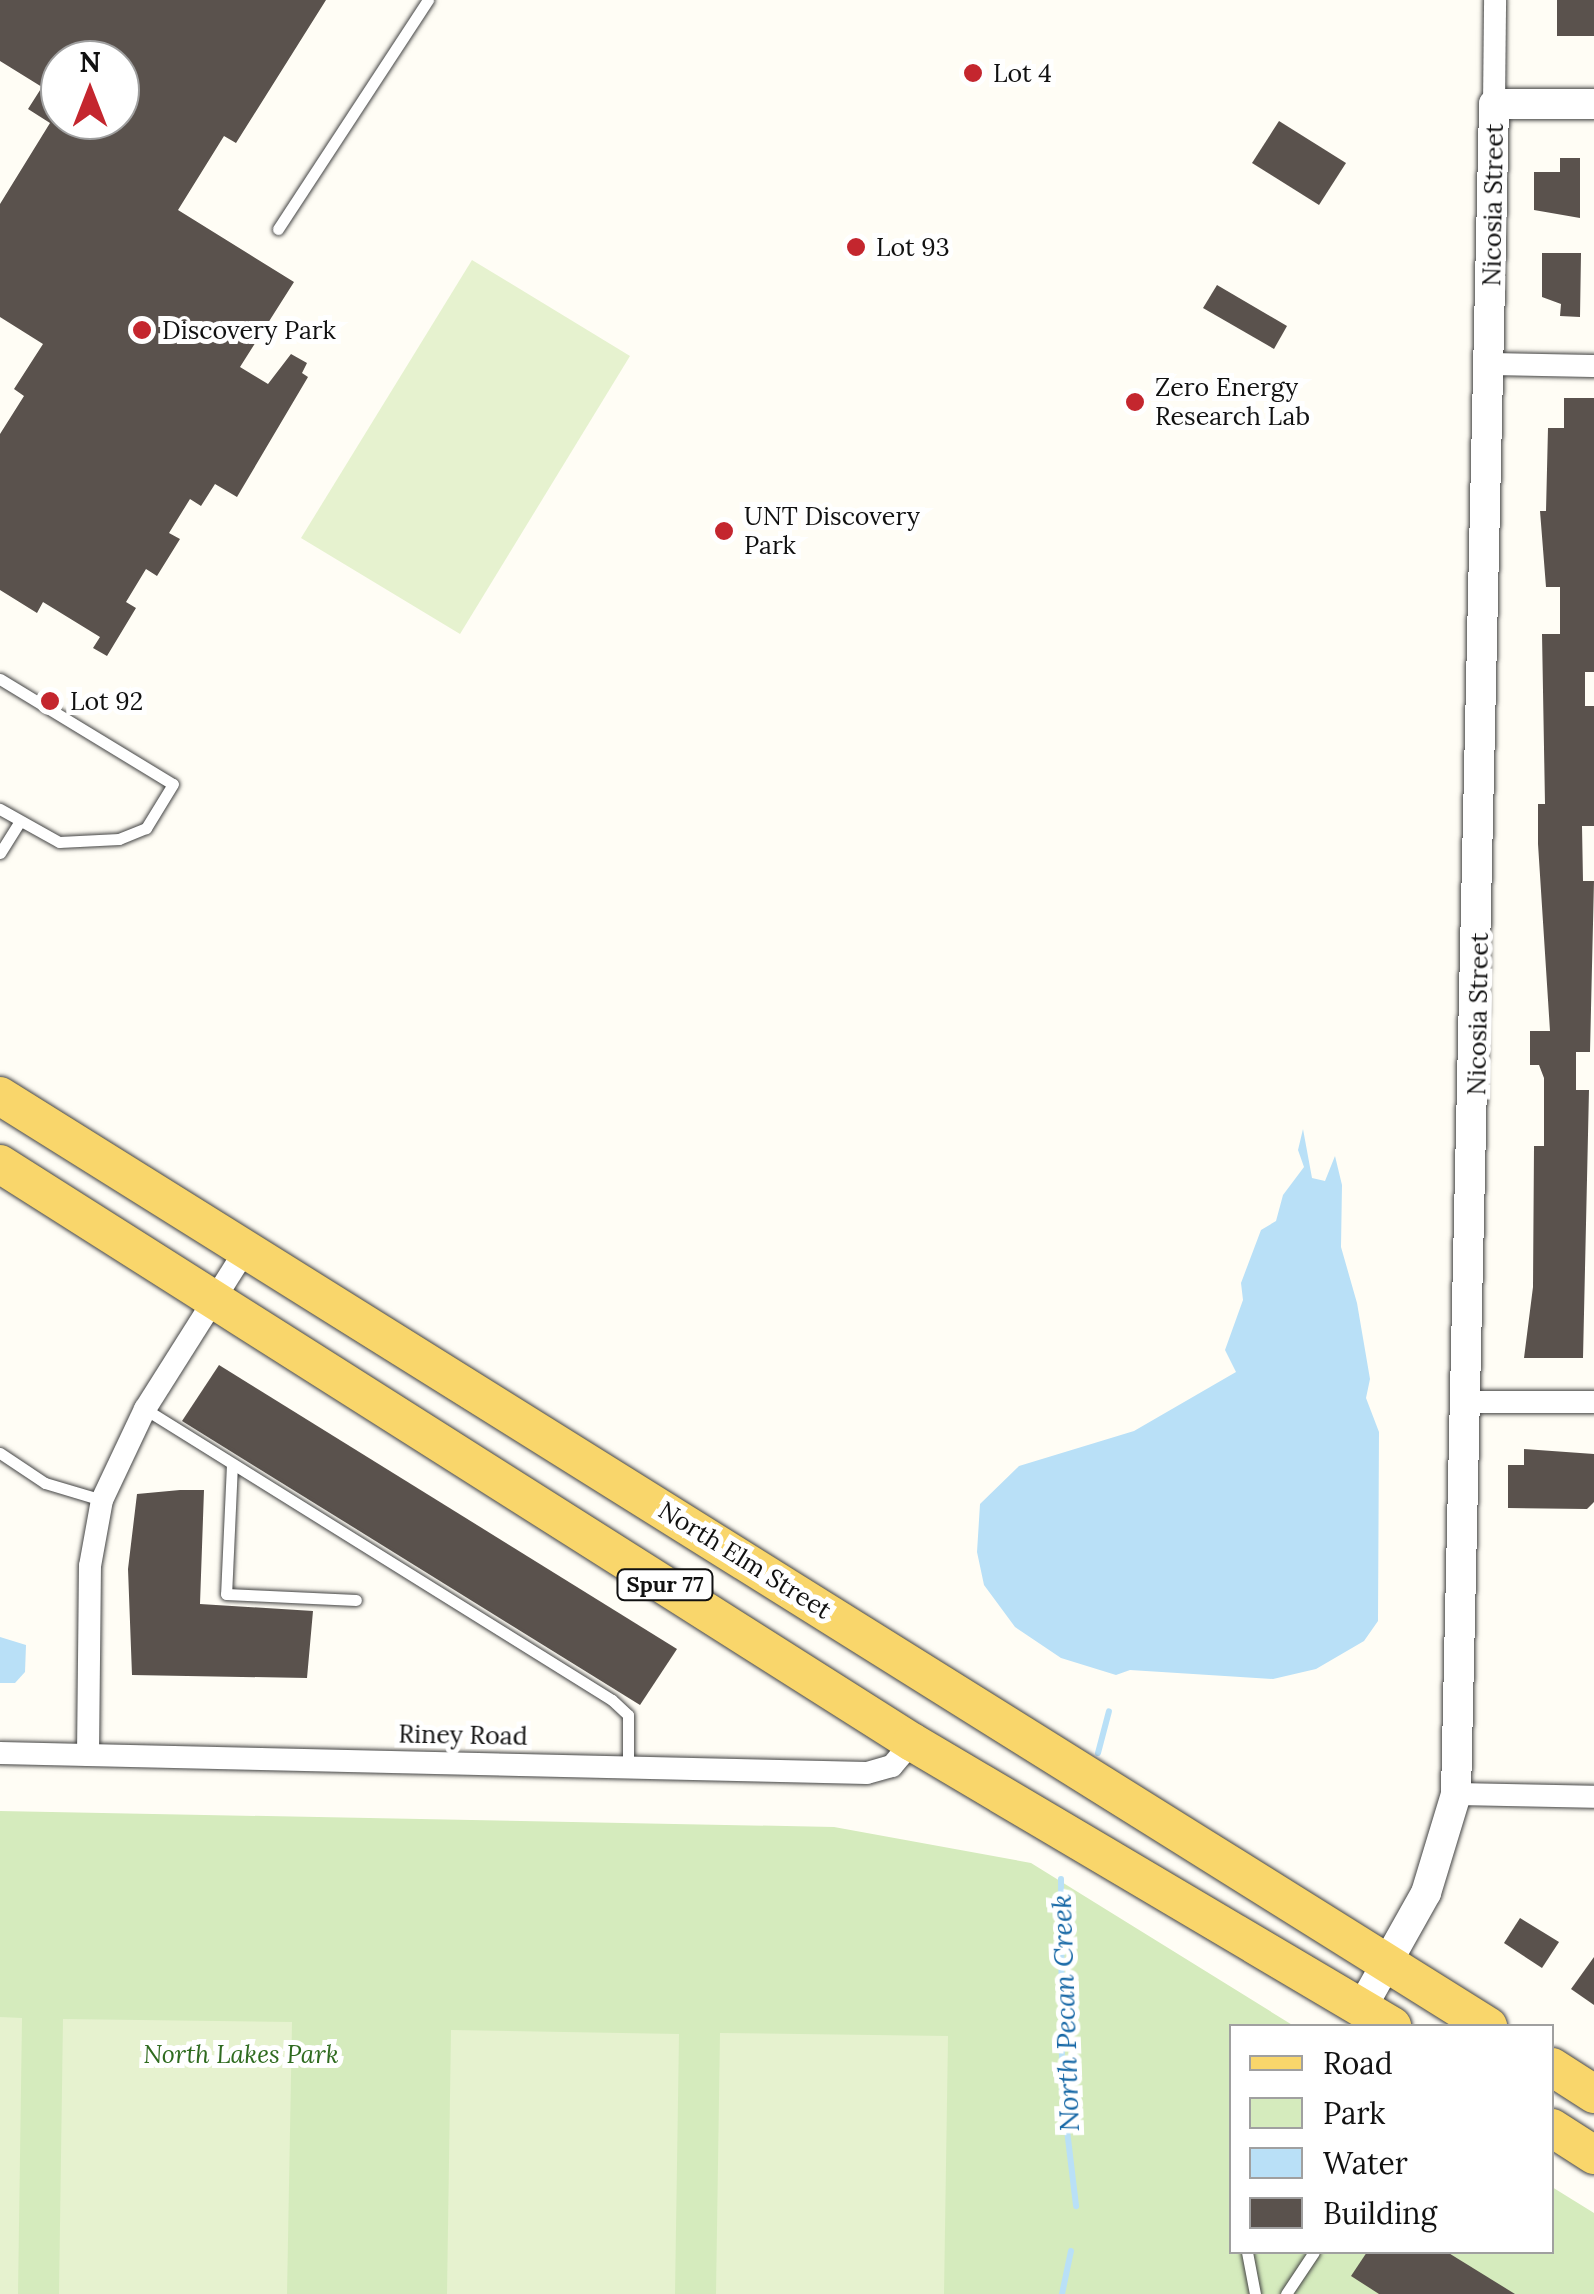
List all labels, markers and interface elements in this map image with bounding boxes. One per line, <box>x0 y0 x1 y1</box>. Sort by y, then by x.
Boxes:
north arrow <box>40 40 140 140</box>
text: N <box>79 44 101 80</box>
place label: Lot 4 <box>993 58 1052 88</box>
marker: Lot 4 <box>962 62 984 84</box>
street label: Nicosia Street <box>1477 123 1509 287</box>
place label: Lot 93 <box>876 232 950 262</box>
marker: Lot 93 <box>845 236 867 258</box>
place label: Discovery Park <box>162 315 336 345</box>
marker: Discovery Park <box>131 319 153 341</box>
place label: Zero Energy Research Lab <box>1155 373 1310 432</box>
marker: Zero Energy Research Lab <box>1124 391 1146 413</box>
place label: UNT Discovery Park <box>744 502 920 561</box>
marker: UNT Discovery Park <box>713 520 735 542</box>
place label: Lot 92 <box>70 686 143 716</box>
marker: Lot 92 <box>39 690 61 712</box>
street label: Nicosia Street <box>1462 932 1494 1096</box>
street label: North Elm Street <box>653 1495 837 1625</box>
road number: Spur 77 <box>615 1568 715 1602</box>
street label: Riney Road <box>398 1719 528 1751</box>
water label: North Pecan Creek <box>1044 1894 1086 2132</box>
legend <box>1229 2024 1554 2254</box>
park label: North Lakes Park <box>143 2039 339 2069</box>
text: Road <box>1323 2044 1393 2082</box>
text: Park <box>1323 2094 1385 2132</box>
text: Water <box>1323 2144 1408 2182</box>
text: Building <box>1323 2194 1437 2232</box>

